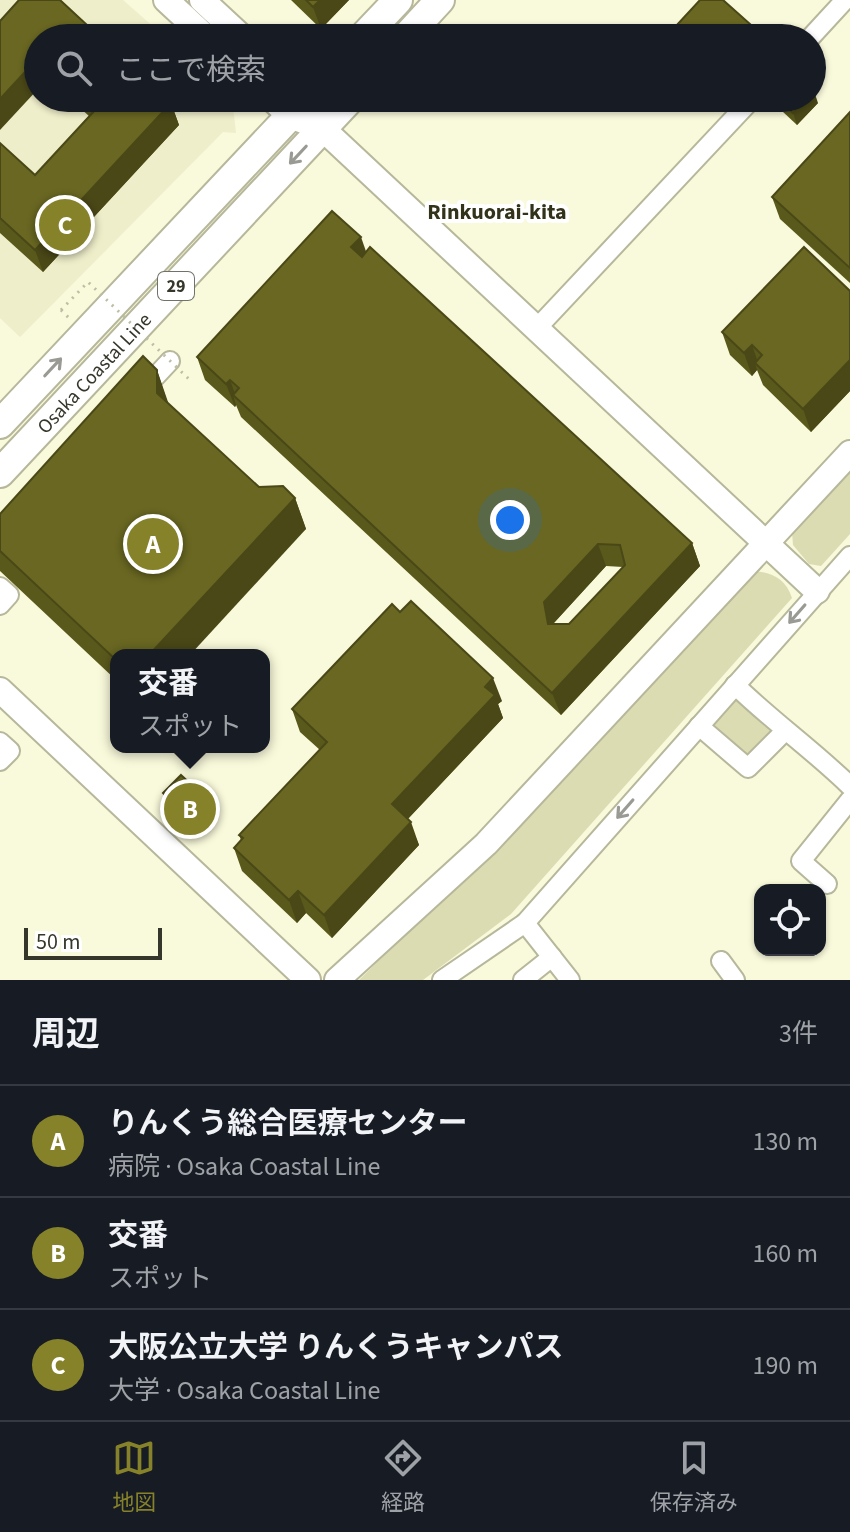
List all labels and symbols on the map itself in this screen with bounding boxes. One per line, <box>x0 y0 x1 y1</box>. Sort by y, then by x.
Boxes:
one-way arrow <box>290 145 308 165</box>
pin: C <box>39 195 91 255</box>
district label: Rinkuorai-kita <box>427 196 567 228</box>
road number: 29 <box>158 272 194 300</box>
street label: Osaka Coastal Line <box>31 307 158 440</box>
one-way arrow <box>44 357 63 377</box>
your location <box>490 500 530 540</box>
pin: A <box>127 514 179 574</box>
one-way arrow <box>788 603 806 623</box>
pin: B <box>164 779 216 839</box>
one-way arrow <box>617 799 635 819</box>
scale bar <box>24 924 162 960</box>

